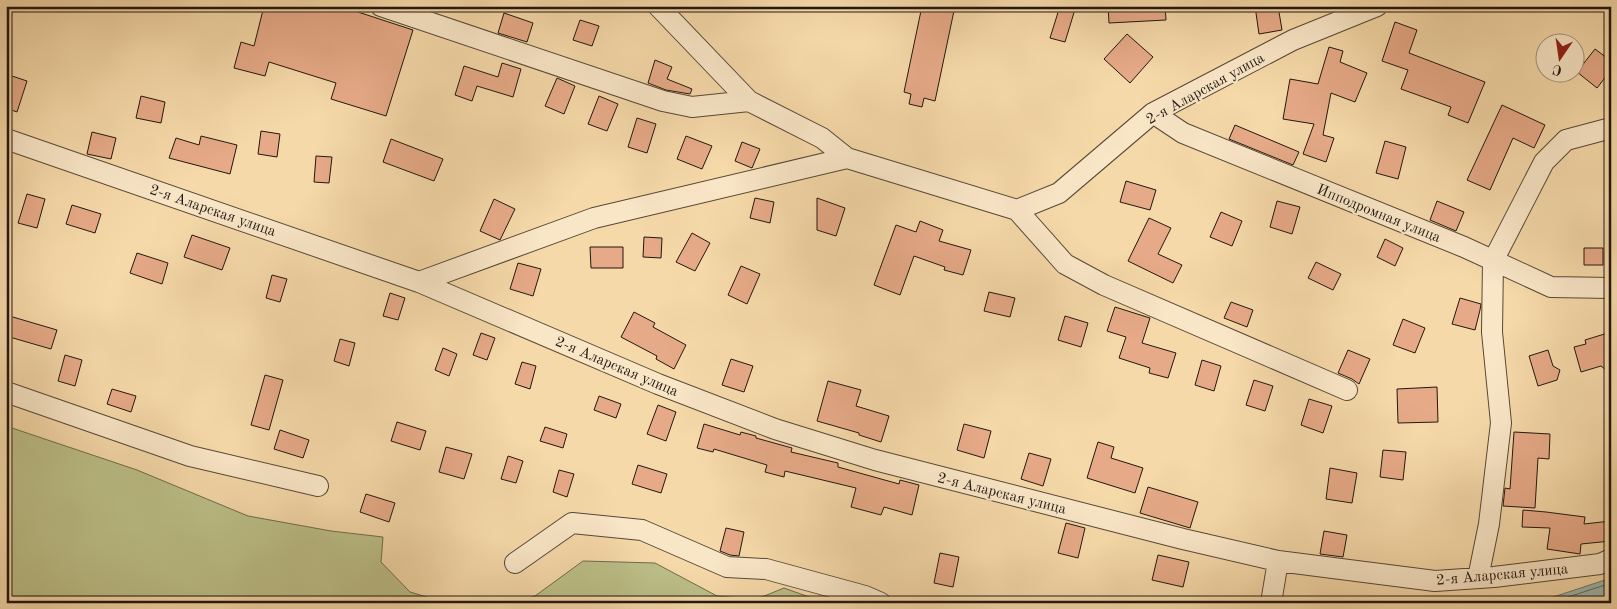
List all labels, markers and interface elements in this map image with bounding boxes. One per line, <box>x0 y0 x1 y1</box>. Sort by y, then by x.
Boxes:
north arrow <box>1534 32 1584 82</box>
street label: 2-я Аларская улица <box>1144 50 1268 128</box>
text: С <box>1551 62 1563 78</box>
street label: 2-я Аларская улица <box>148 183 278 240</box>
street label: Ипподромная улица <box>1314 183 1443 246</box>
street label: 2-я Аларская улица <box>553 335 681 400</box>
street label: 2-я Аларская улица <box>936 471 1068 518</box>
street label: 2-я Аларская улица <box>1436 562 1569 589</box>

